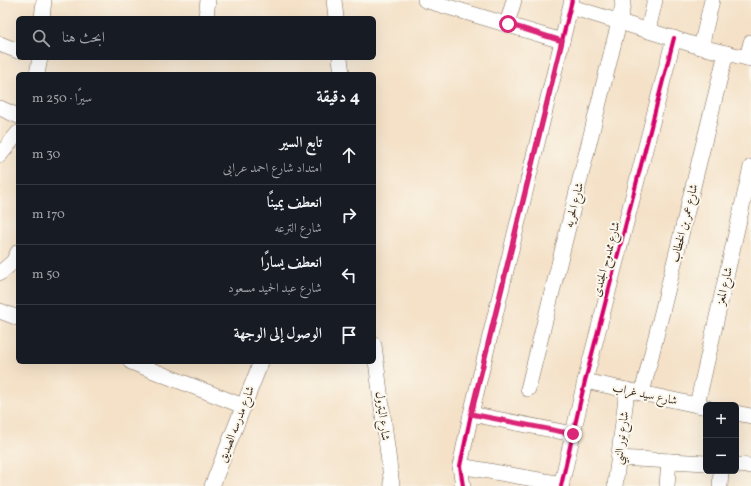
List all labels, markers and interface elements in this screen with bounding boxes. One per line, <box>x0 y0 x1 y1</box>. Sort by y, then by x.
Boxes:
route start <box>499 15 517 33</box>
search box <box>16 16 376 60</box>
icon: search <box>30 27 52 49</box>
text: ابحث هنا <box>62 28 105 49</box>
text: 4 دقيقة <box>317 86 360 109</box>
text: سيرًا · 250 m <box>32 90 92 108</box>
text: تابع السير <box>280 133 322 154</box>
icon: ahead <box>338 144 360 166</box>
text: 30 m <box>32 146 60 164</box>
text: امتداد شارع احمد عرابى <box>223 160 322 178</box>
street label: شارع الحريه <box>562 181 590 230</box>
street label: شارع عمر بن الخطاب <box>668 182 704 265</box>
text: انعطف يمينًا <box>267 193 322 214</box>
icon: right <box>338 204 360 226</box>
text: 170 m <box>32 206 65 224</box>
text: شارع الترعه <box>275 220 322 238</box>
street label: شارع ممدوح الجندى <box>589 220 627 299</box>
text: انعطف يسارًا <box>261 253 322 274</box>
icon: left <box>338 264 360 286</box>
street label: شارع المعز <box>712 265 739 309</box>
text: 50 m <box>32 266 60 284</box>
text: شارع عبد الحميد مسعود <box>228 280 322 298</box>
text: الوصول إلى الوجهة <box>234 324 322 345</box>
icon: arrive <box>338 324 360 346</box>
street label: شارع سيد غراب <box>610 380 679 412</box>
street label: شارع مدرسه الصديق <box>215 384 261 466</box>
street label: شارع البترول <box>369 391 393 442</box>
map controls <box>703 402 739 474</box>
button: + <box>703 402 739 438</box>
street label: شارع نور النبي <box>611 411 636 466</box>
route end <box>564 425 582 443</box>
button: − <box>703 438 739 474</box>

